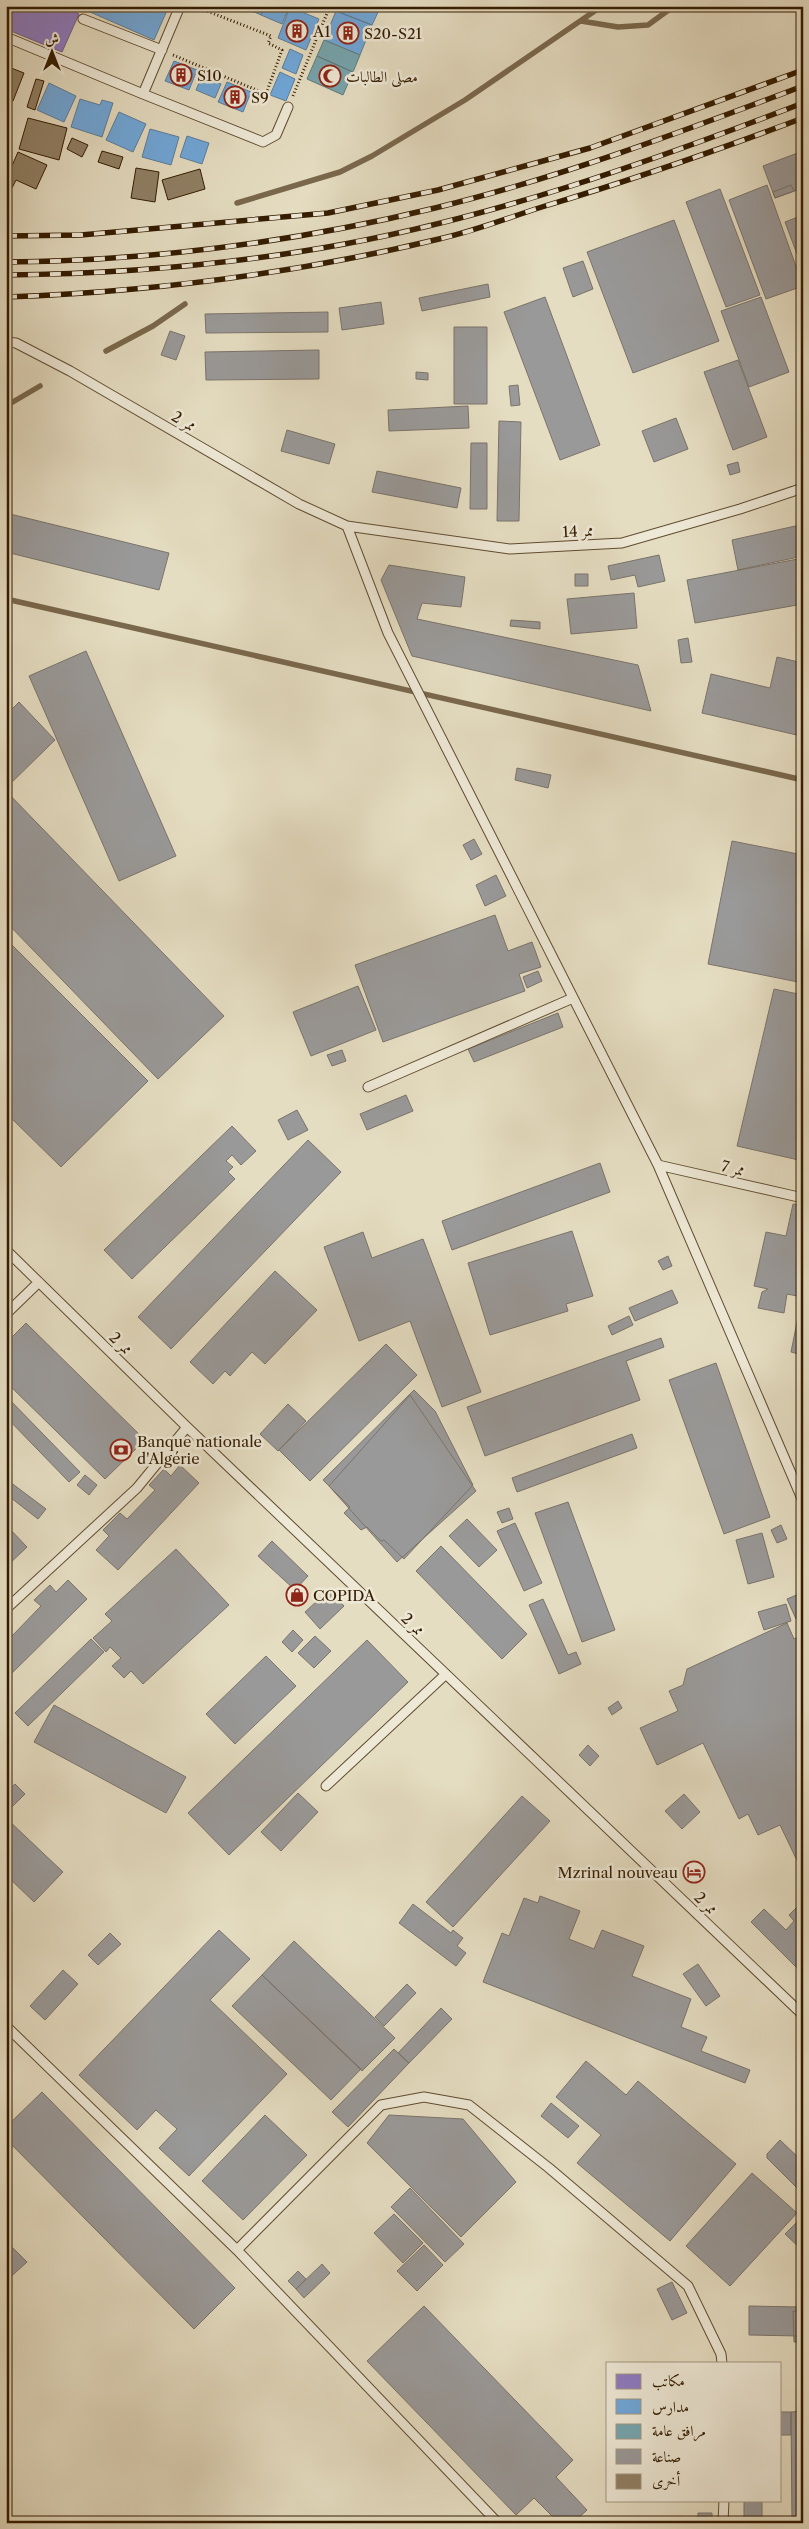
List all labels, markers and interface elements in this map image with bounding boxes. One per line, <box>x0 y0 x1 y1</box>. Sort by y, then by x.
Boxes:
building icon: A1 <box>285 19 309 43</box>
building icon: S20-S21 <box>336 21 360 45</box>
place label: A1 <box>312 22 331 41</box>
place label: S20-S21 <box>364 24 423 43</box>
north arrow <box>28 28 78 78</box>
text: ش <box>45 30 59 48</box>
building icon: S10 <box>169 63 193 87</box>
mosque icon: مصلى الطالبات <box>318 64 342 88</box>
place label: S10 <box>197 66 222 85</box>
place label: مصلى الطالبات <box>346 67 418 88</box>
building icon: S9 <box>223 85 247 109</box>
place label: S9 <box>251 88 269 107</box>
street label: ممر 2 <box>168 407 199 436</box>
street label: ممر 14 <box>562 521 594 542</box>
street label: ممر 7 <box>719 1156 747 1181</box>
street label: ممر 2 <box>105 1328 136 1359</box>
place label: Banque nationale d'Algérie <box>137 1432 262 1468</box>
bank icon: Banque nationale d'Algérie <box>109 1438 133 1462</box>
shop icon: COPIDA <box>285 1583 309 1607</box>
place label: COPIDA <box>313 1586 376 1605</box>
street label: ممر 2 <box>397 1609 428 1640</box>
hotel icon: Mzrinal nouveau <box>682 1860 706 1884</box>
place label: Mzrinal nouveau <box>558 1863 678 1882</box>
street label: ممر 2 <box>690 1888 721 1919</box>
legend <box>606 2362 782 2502</box>
text: مكاتب <box>652 2371 685 2391</box>
text: مدارس <box>652 2397 689 2416</box>
text: مرافق عامة <box>652 2421 706 2442</box>
text: صناعة <box>652 2447 681 2466</box>
text: أخرى <box>652 2470 681 2490</box>

